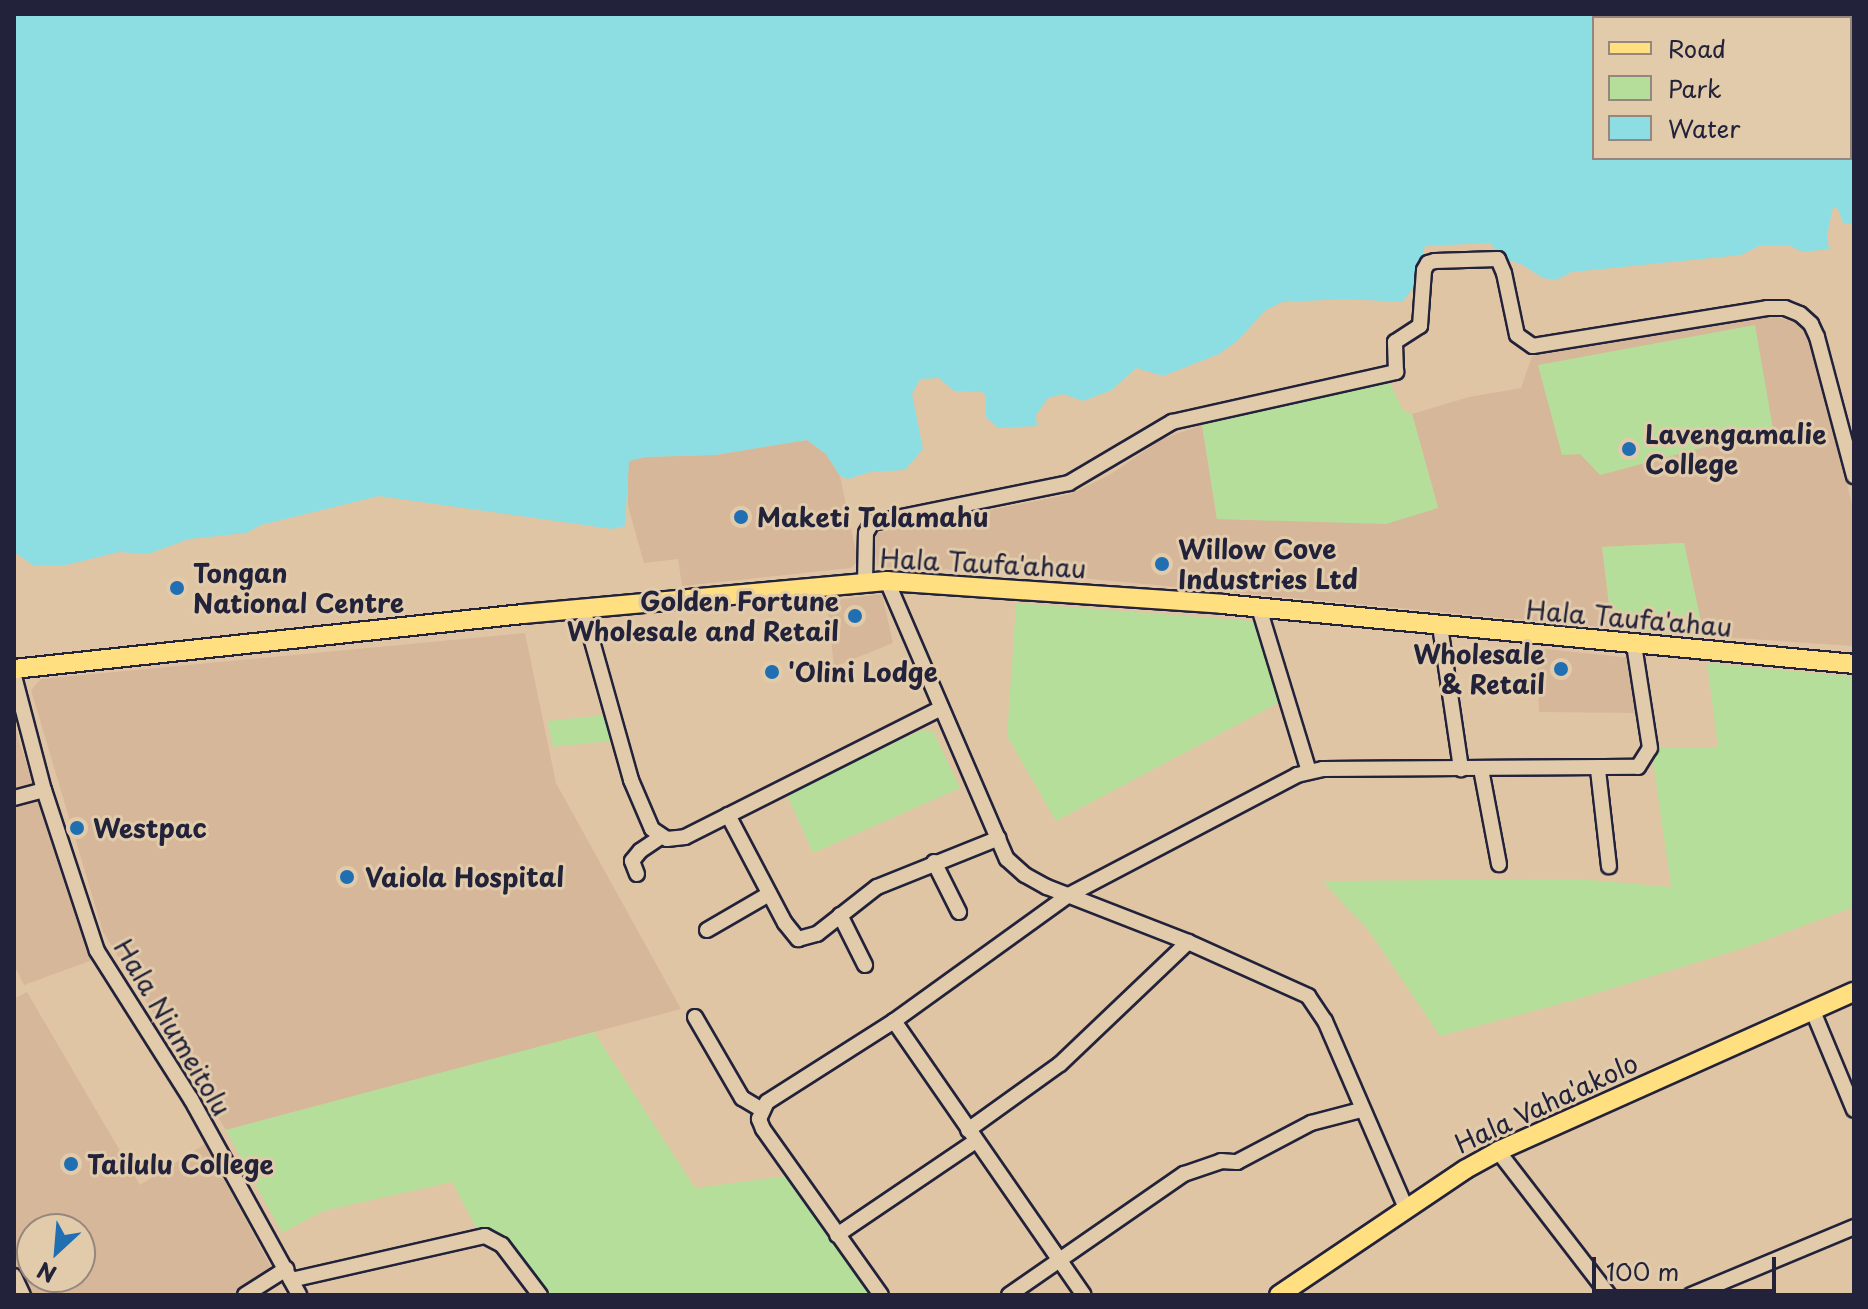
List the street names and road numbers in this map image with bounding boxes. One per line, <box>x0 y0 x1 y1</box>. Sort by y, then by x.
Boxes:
street label: Hala Taufa'ahau <box>879 542 1087 584</box>
street label: Hala Taufa'ahau <box>1524 593 1734 643</box>
street label: Hala Niumeitolu <box>108 932 238 1122</box>
street label: Hala Vaha'akolo <box>1448 1046 1644 1160</box>

